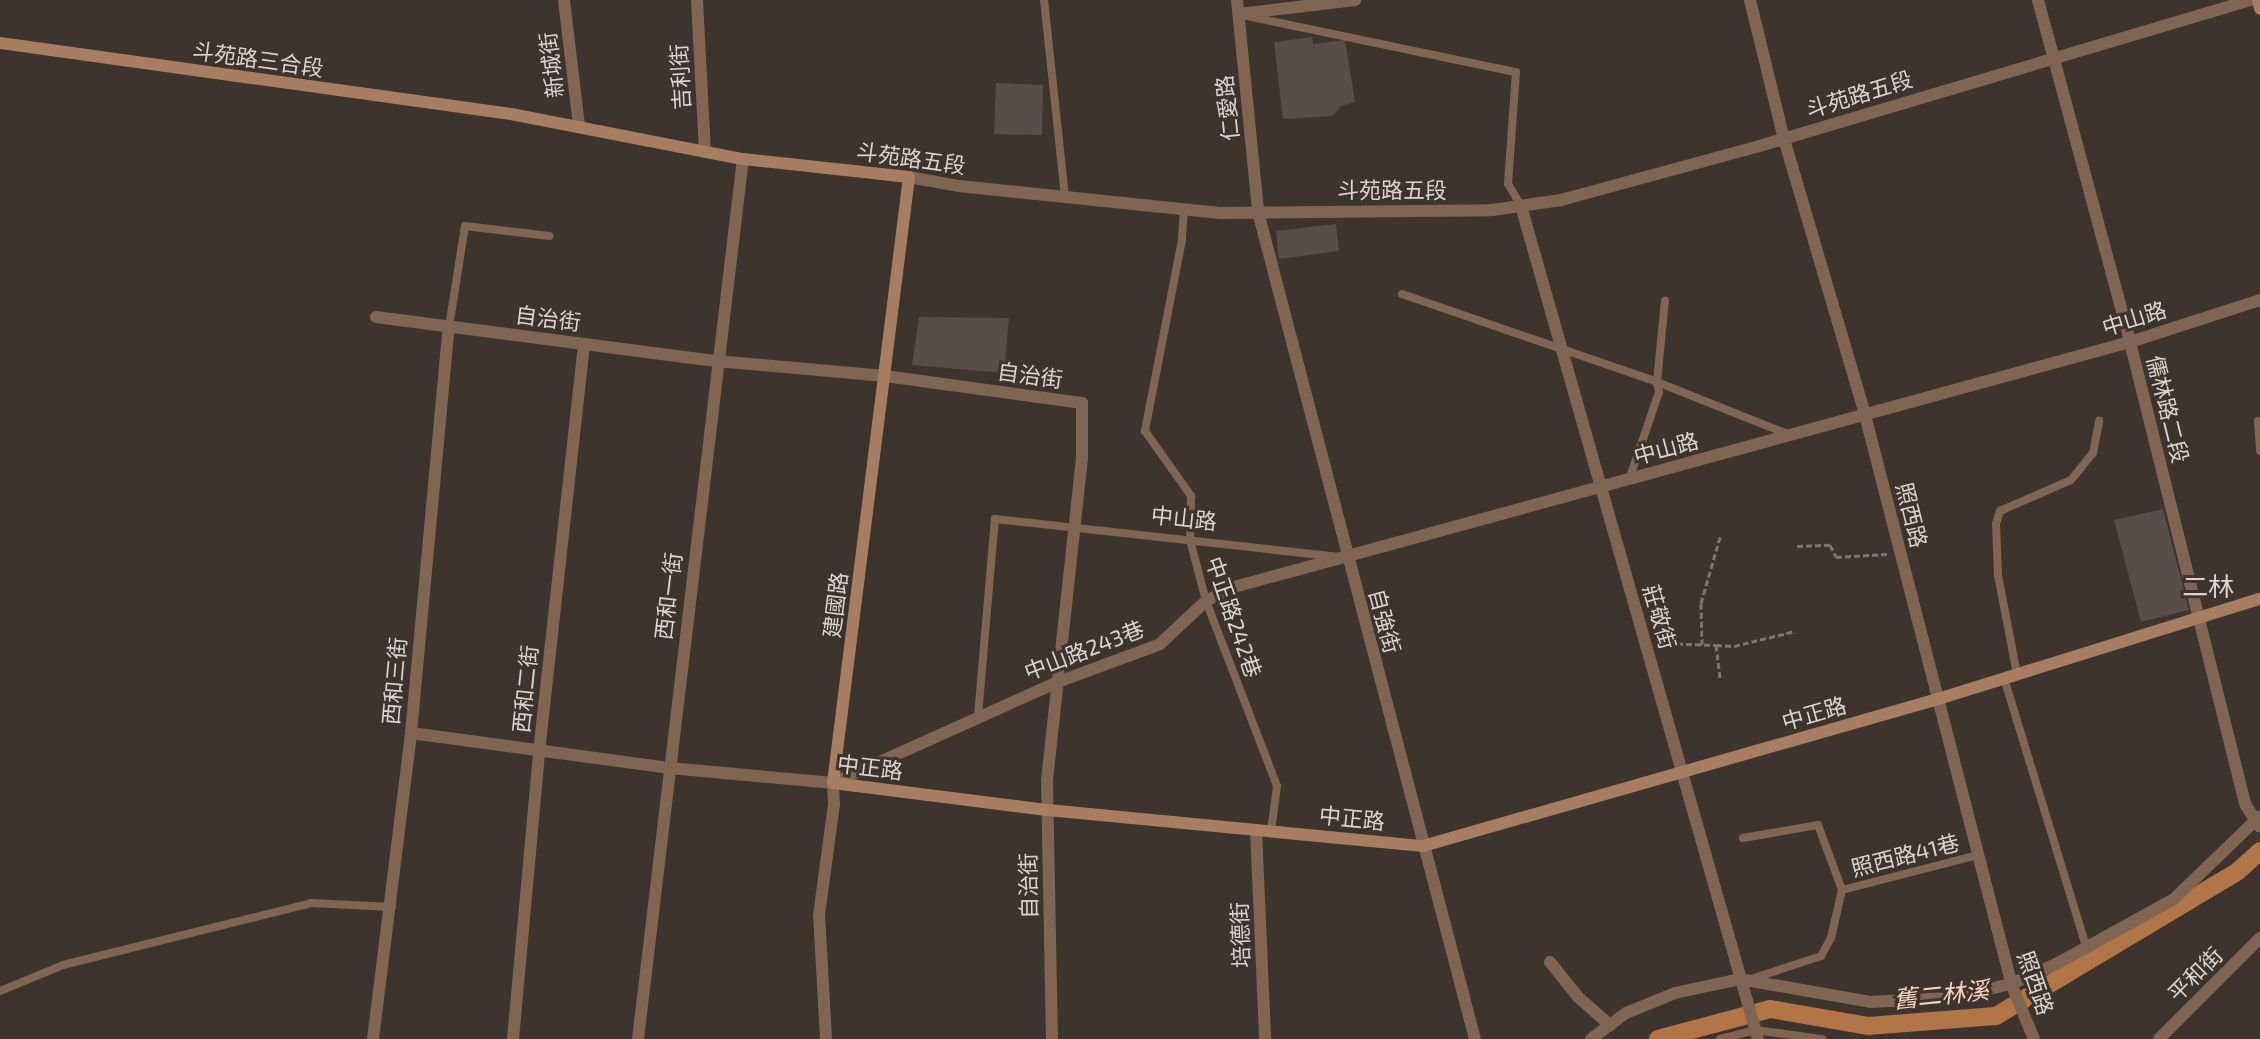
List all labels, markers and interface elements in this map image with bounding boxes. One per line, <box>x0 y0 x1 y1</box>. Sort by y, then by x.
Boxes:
street label: 新城街 <box>534 31 568 99</box>
street label: 斗苑路三合段 <box>191 37 325 81</box>
street label: 吉利街 <box>665 43 695 111</box>
street label: 斗苑路五段 <box>1803 65 1915 123</box>
street label: 仁愛路 <box>1210 74 1244 142</box>
street label: 斗苑路五段 <box>855 137 967 179</box>
street label: 斗苑路五段 <box>1337 177 1447 203</box>
street label: 中山路 <box>2099 296 2169 340</box>
street label: 自治街 <box>514 301 582 335</box>
street label: 儒林路二段 <box>2142 352 2194 466</box>
street label: 自治街 <box>995 357 1065 393</box>
street label: 中山路 <box>1631 427 1701 469</box>
street label: 照西路 <box>1891 480 1933 550</box>
street label: 中山路 <box>1150 501 1218 535</box>
street label: 西和一街 <box>650 551 686 641</box>
street label: 中正路242巷 <box>1201 553 1267 681</box>
district label: 二林 <box>2182 570 2234 602</box>
street label: 建國路 <box>818 571 852 639</box>
street label: 莊敬街 <box>1638 582 1682 652</box>
street label: 自強街 <box>1364 586 1406 656</box>
street label: 中山路243巷 <box>1020 615 1148 685</box>
street label: 西和三街 <box>377 636 411 726</box>
street label: 西和二街 <box>507 644 543 734</box>
street label: 中正路 <box>1779 691 1849 735</box>
street label: 中正路 <box>836 750 904 784</box>
street label: 中正路 <box>1318 801 1386 835</box>
street label: 照西路41巷 <box>1848 829 1962 881</box>
street label: 自治街 <box>1014 853 1042 919</box>
street label: 培德街 <box>1226 902 1254 968</box>
street label: 平和街 <box>2162 941 2228 1007</box>
street label: 照西路 <box>2013 948 2059 1018</box>
water label: 舊二林溪 <box>1892 975 1990 1013</box>

